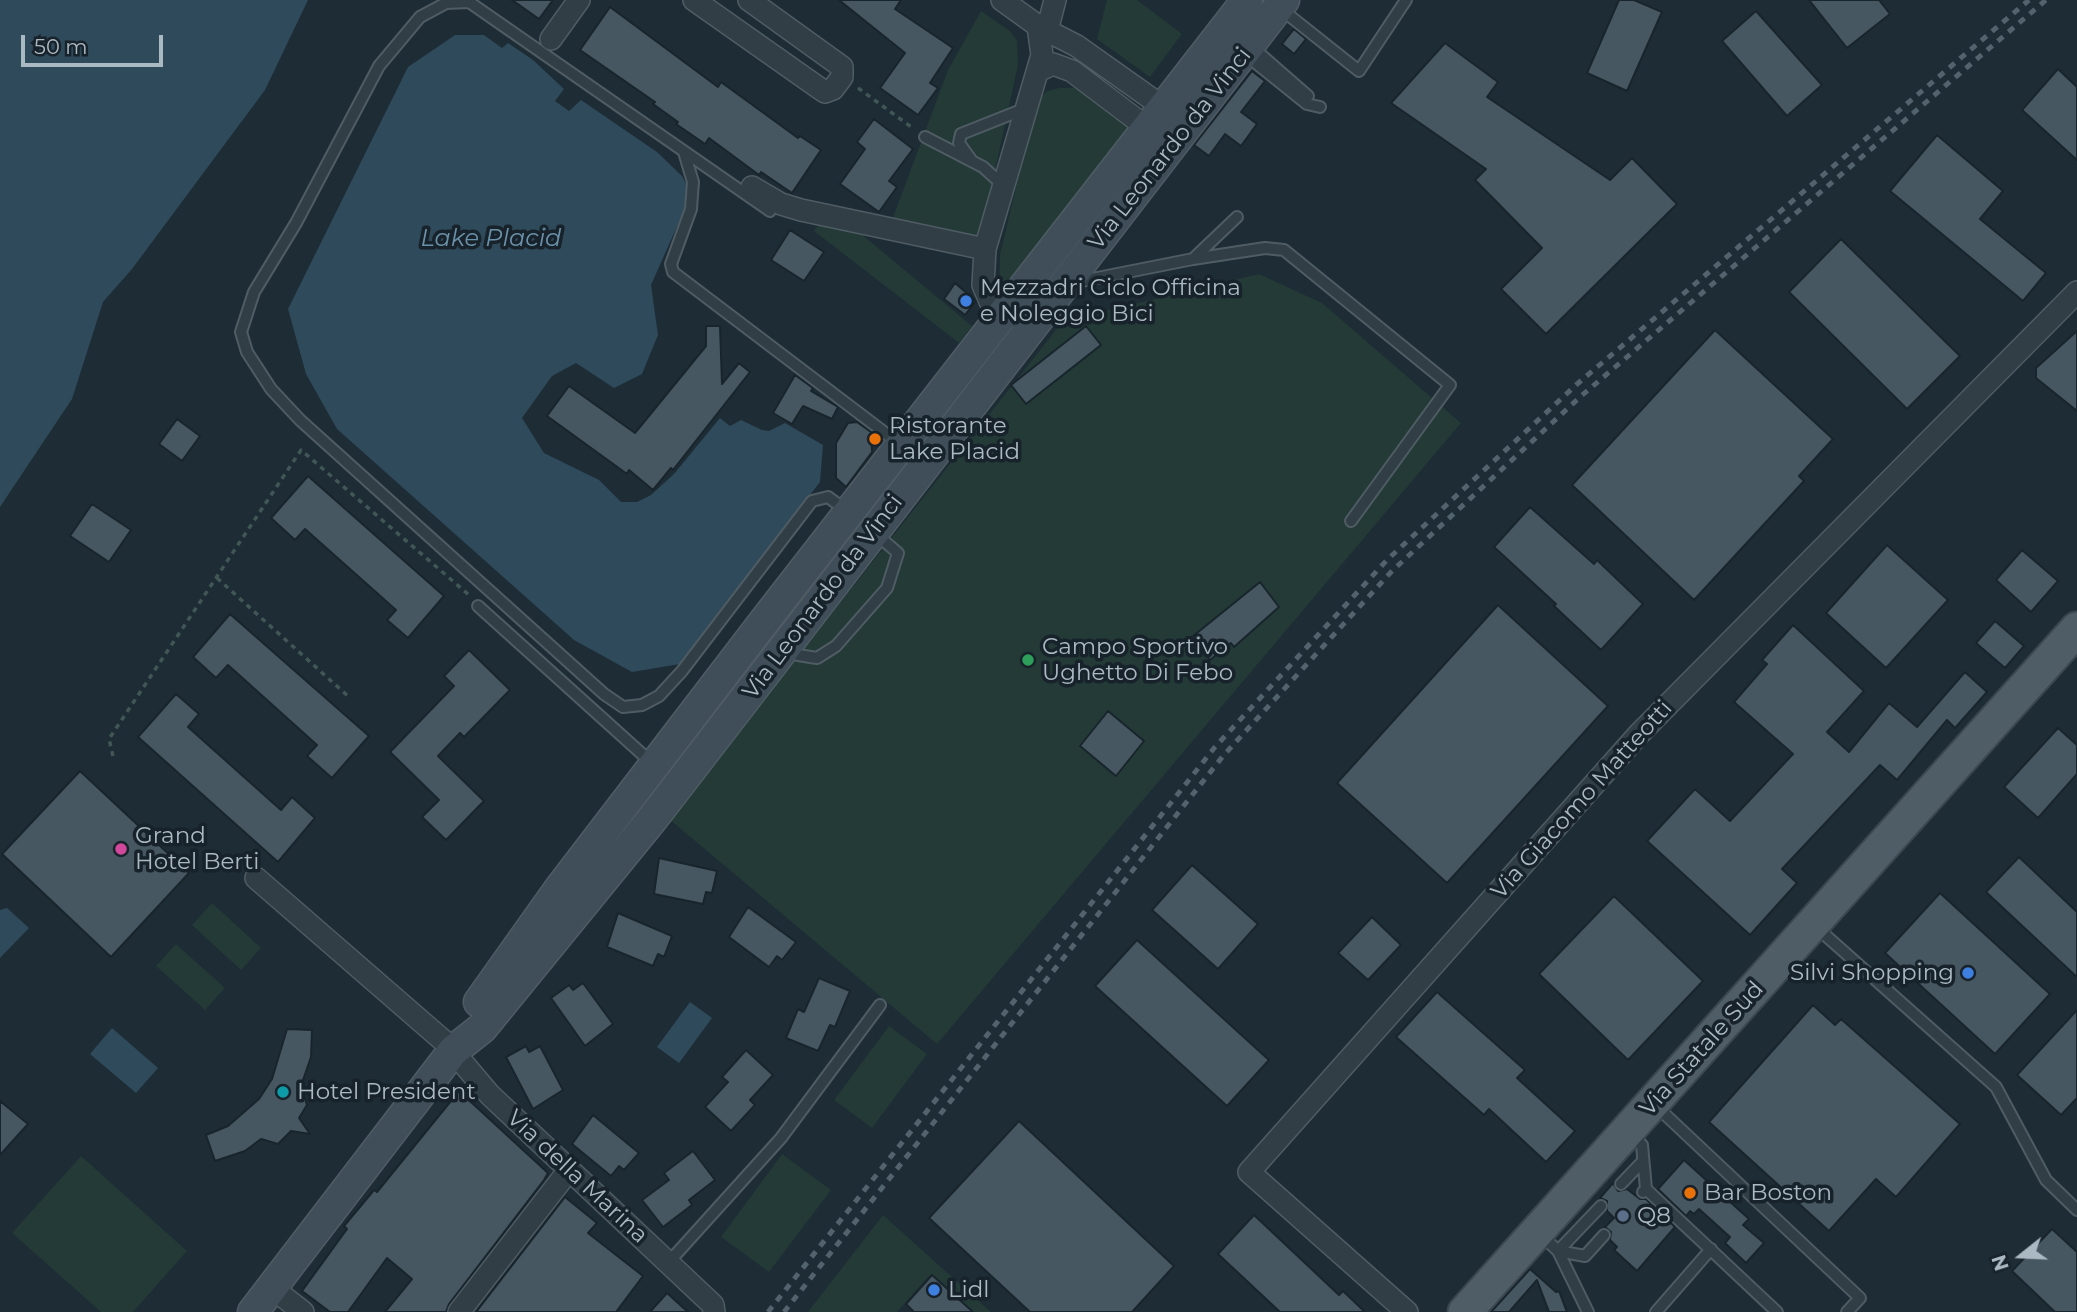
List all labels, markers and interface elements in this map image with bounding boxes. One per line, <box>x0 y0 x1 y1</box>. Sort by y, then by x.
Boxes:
scale bar <box>24 21 166 65</box>
text: 50 m <box>34 34 88 59</box>
street label: Via Leonardo da Vinci <box>1083 43 1257 255</box>
water label: Lake Placid <box>421 225 561 253</box>
place label: Mezzadri Ciclo Officina e Noleggio Bici <box>980 274 1241 328</box>
marker: Mezzadri Ciclo Officina e Noleggio Bici <box>958 293 974 309</box>
place label: Ristorante Lake Placid <box>889 412 1020 466</box>
marker: Ristorante Lake Placid <box>867 431 883 447</box>
street label: Via Leonardo da Vinci <box>737 489 909 705</box>
place label: Campo Sportivo Ughetto Di Febo <box>1042 633 1233 687</box>
marker: Campo Sportivo Ughetto Di Febo <box>1020 652 1036 668</box>
street label: Via Giacomo Matteotti <box>1486 695 1678 905</box>
place label: Grand Hotel Berti <box>135 822 259 876</box>
marker: Grand Hotel Berti <box>113 841 129 857</box>
place label: Silvi Shopping <box>1790 959 1954 987</box>
marker: Silvi Shopping <box>1960 965 1976 981</box>
street label: Via Statale Sud <box>1634 976 1770 1122</box>
place label: Hotel President <box>297 1078 476 1106</box>
marker: Hotel President <box>275 1084 291 1100</box>
street label: Via della Marina <box>501 1105 653 1249</box>
place label: Bar Boston <box>1704 1179 1832 1207</box>
marker: Bar Boston <box>1682 1185 1698 1201</box>
place label: Q8 <box>1637 1202 1671 1230</box>
marker: Q8 <box>1615 1208 1631 1224</box>
north arrow <box>1986 1221 2056 1291</box>
text: N <box>1987 1252 2014 1274</box>
place label: Lidl <box>948 1276 990 1304</box>
marker: Lidl <box>926 1282 942 1298</box>

